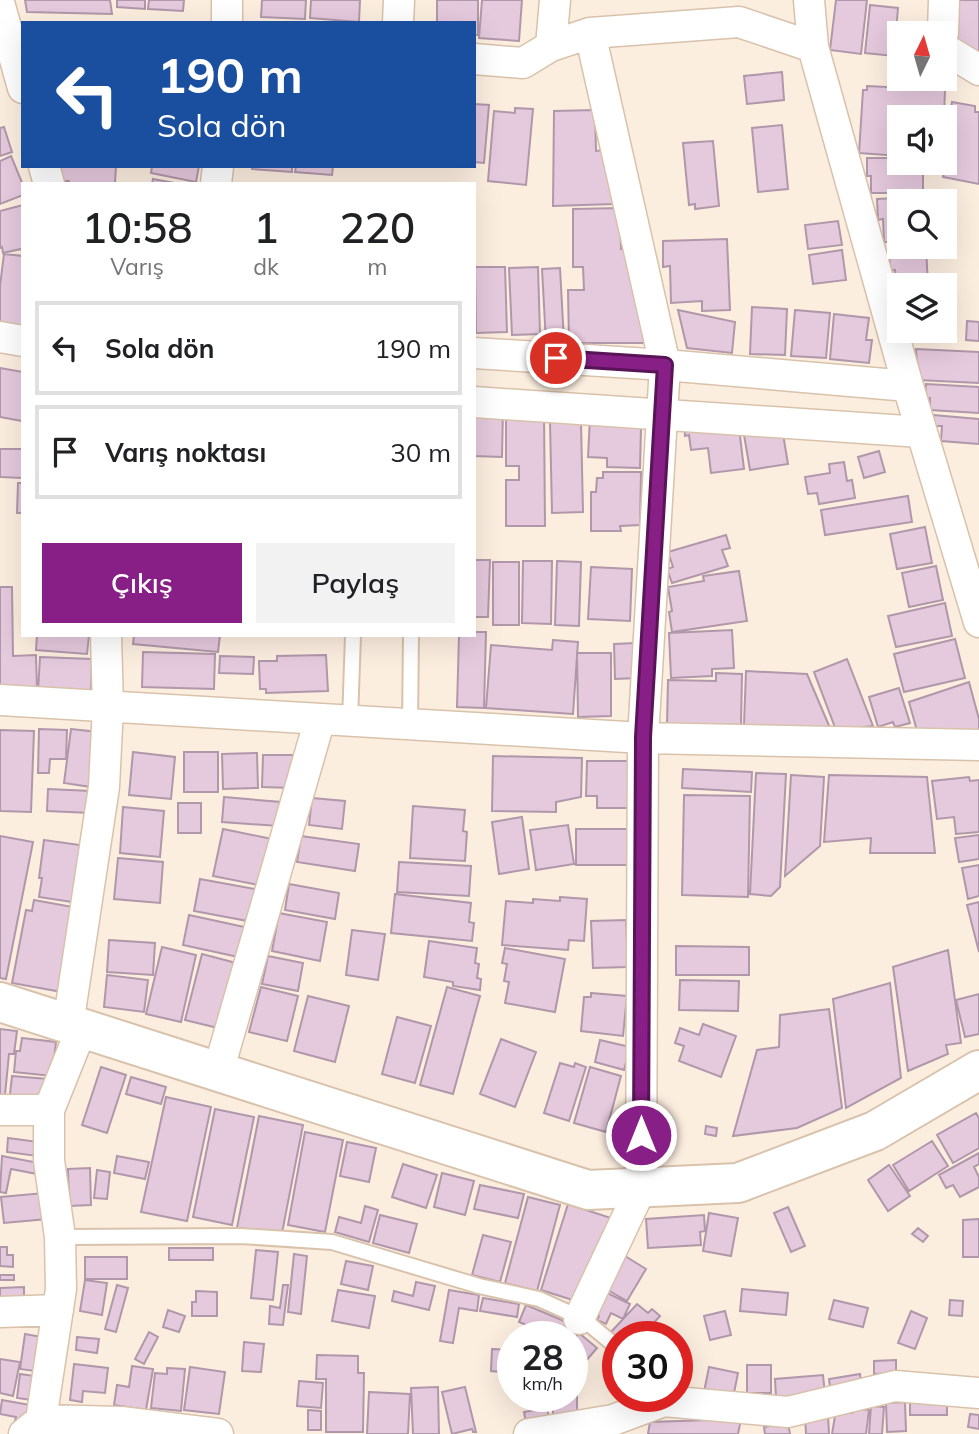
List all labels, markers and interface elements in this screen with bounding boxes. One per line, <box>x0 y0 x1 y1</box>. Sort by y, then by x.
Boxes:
north arrow <box>887 21 957 91</box>
map controls <box>887 21 957 343</box>
text: 190 m <box>157 44 303 105</box>
icon: left <box>42 49 133 140</box>
text: Sola dön <box>157 105 287 145</box>
button: sound <box>887 105 957 175</box>
button: search <box>887 189 957 259</box>
text: 10:58 <box>82 201 193 254</box>
text: 1 <box>253 201 279 254</box>
text: 220 <box>340 201 415 254</box>
text: Varış <box>110 252 164 281</box>
text: dk <box>253 252 279 281</box>
text: m <box>367 252 388 281</box>
button: layers <box>887 273 957 343</box>
pin <box>526 328 586 388</box>
icon: left <box>46 329 84 367</box>
text: Sola dön <box>105 332 214 365</box>
text: 190 m <box>375 332 451 365</box>
icon: arrive <box>537 339 575 377</box>
icon: arrive <box>46 433 84 471</box>
text: Varış noktası <box>105 436 266 469</box>
text: 30 m <box>390 436 451 469</box>
button: Çıkış <box>42 543 242 623</box>
button: Paylaş <box>256 543 455 623</box>
position arrow <box>604 1098 678 1172</box>
speed limit sign: 30 <box>602 1321 693 1412</box>
text: 28 <box>521 1335 564 1379</box>
text: km/h <box>522 1372 563 1395</box>

